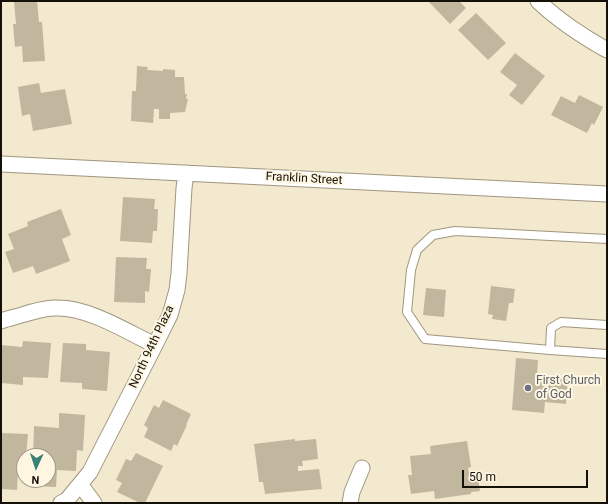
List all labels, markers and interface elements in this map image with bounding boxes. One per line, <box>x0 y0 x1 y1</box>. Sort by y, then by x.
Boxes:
street label: Franklin Street <box>265 170 343 188</box>
street label: North 94th Plaza <box>127 303 177 391</box>
place label: First Church of God <box>536 374 601 402</box>
marker: First Church of God <box>523 383 533 393</box>
north arrow <box>16 448 56 488</box>
scale bar <box>464 462 590 488</box>
text: 50 m <box>469 470 496 484</box>
text: N <box>31 473 40 486</box>

